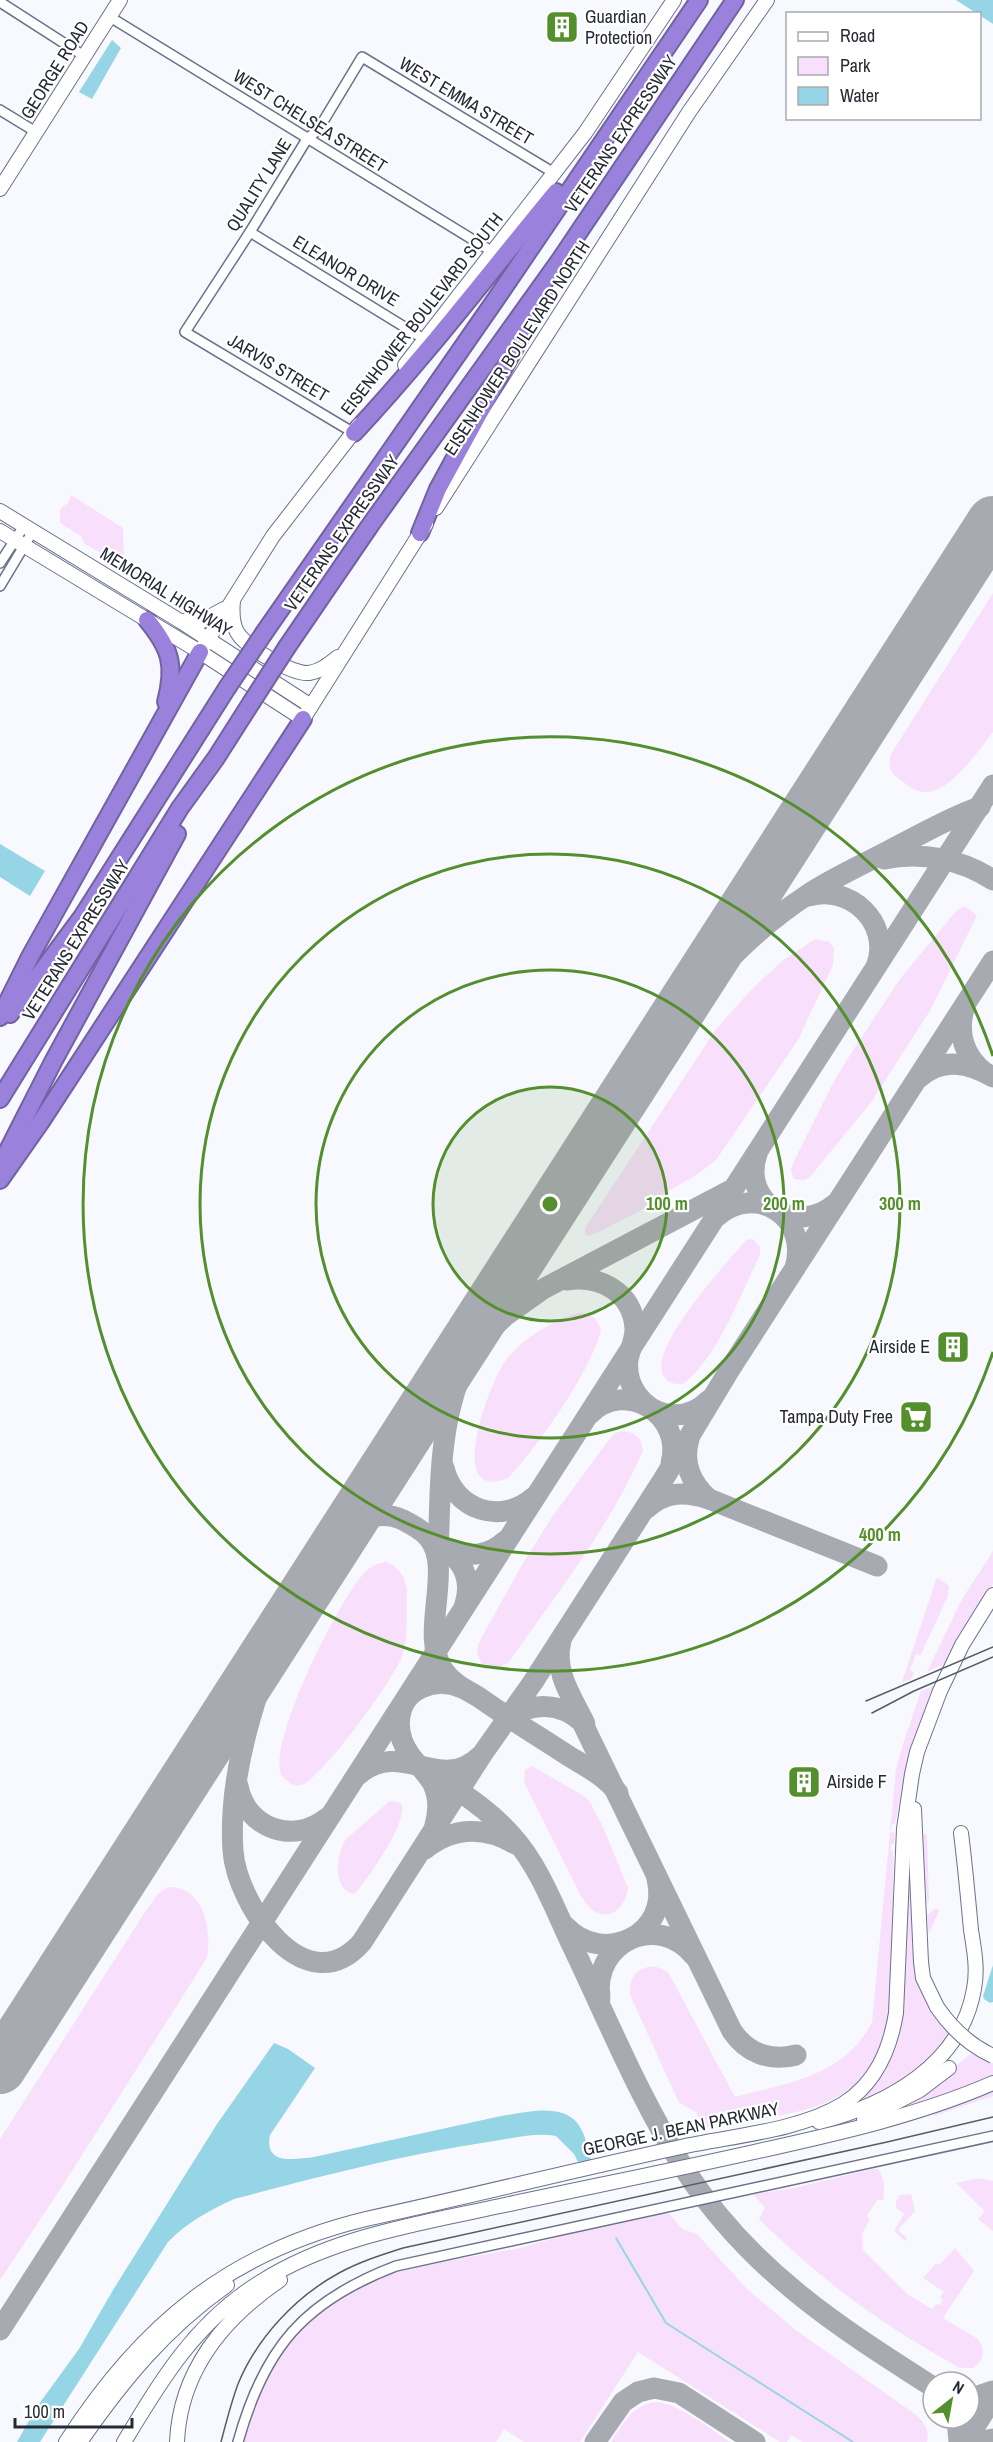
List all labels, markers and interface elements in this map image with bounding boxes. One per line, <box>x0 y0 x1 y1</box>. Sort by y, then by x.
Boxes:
place label: Guardian Protection <box>585 4 652 50</box>
building icon: Guardian Protection <box>544 9 580 45</box>
legend <box>786 12 981 120</box>
street label: GEORGE ROAD <box>14 16 95 124</box>
text: Road <box>840 23 875 48</box>
street label: VETERANS EXPRESSWAY <box>558 50 683 218</box>
street label: WEST EMMA STREET <box>395 51 538 151</box>
text: Park <box>840 53 871 78</box>
street label: WEST CHELSEA STREET <box>229 63 392 178</box>
text: Water <box>840 83 879 108</box>
street label: QUALITY LANE <box>220 133 297 236</box>
street label: EISENHOWER BOULEVARD SOUTH <box>335 207 509 420</box>
street label: ELEANOR DRIVE <box>288 229 404 312</box>
street label: EISENHOWER BOULEVARD NORTH <box>438 236 595 460</box>
street label: JARVIS STREET <box>223 328 333 408</box>
street label: VETERANS EXPRESSWAY <box>278 449 405 616</box>
street label: MEMORIAL HIGHWAY <box>96 541 237 642</box>
street label: VETERANS EXPRESSWAY <box>16 854 135 1025</box>
text: 100 m <box>646 1191 688 1216</box>
text: 200 m <box>763 1191 805 1216</box>
text: 300 m <box>879 1191 921 1216</box>
centre of rings <box>540 1194 560 1214</box>
building icon: Airside E <box>935 1329 971 1365</box>
place label: Airside E <box>868 1334 930 1359</box>
supermarket icon: Tampa Duty Free <box>898 1399 934 1435</box>
place label: Tampa Duty Free <box>780 1404 893 1429</box>
text: 400 m <box>859 1522 901 1547</box>
building icon: Airside F <box>786 1764 822 1800</box>
place label: Airside F <box>826 1769 887 1794</box>
street label: GEORGE J. BEAN PARKWAY <box>581 2095 781 2162</box>
north arrow <box>921 2370 981 2430</box>
text: N <box>949 2375 968 2399</box>
scale bar <box>15 2391 132 2429</box>
text: 100 m <box>24 2399 65 2424</box>

